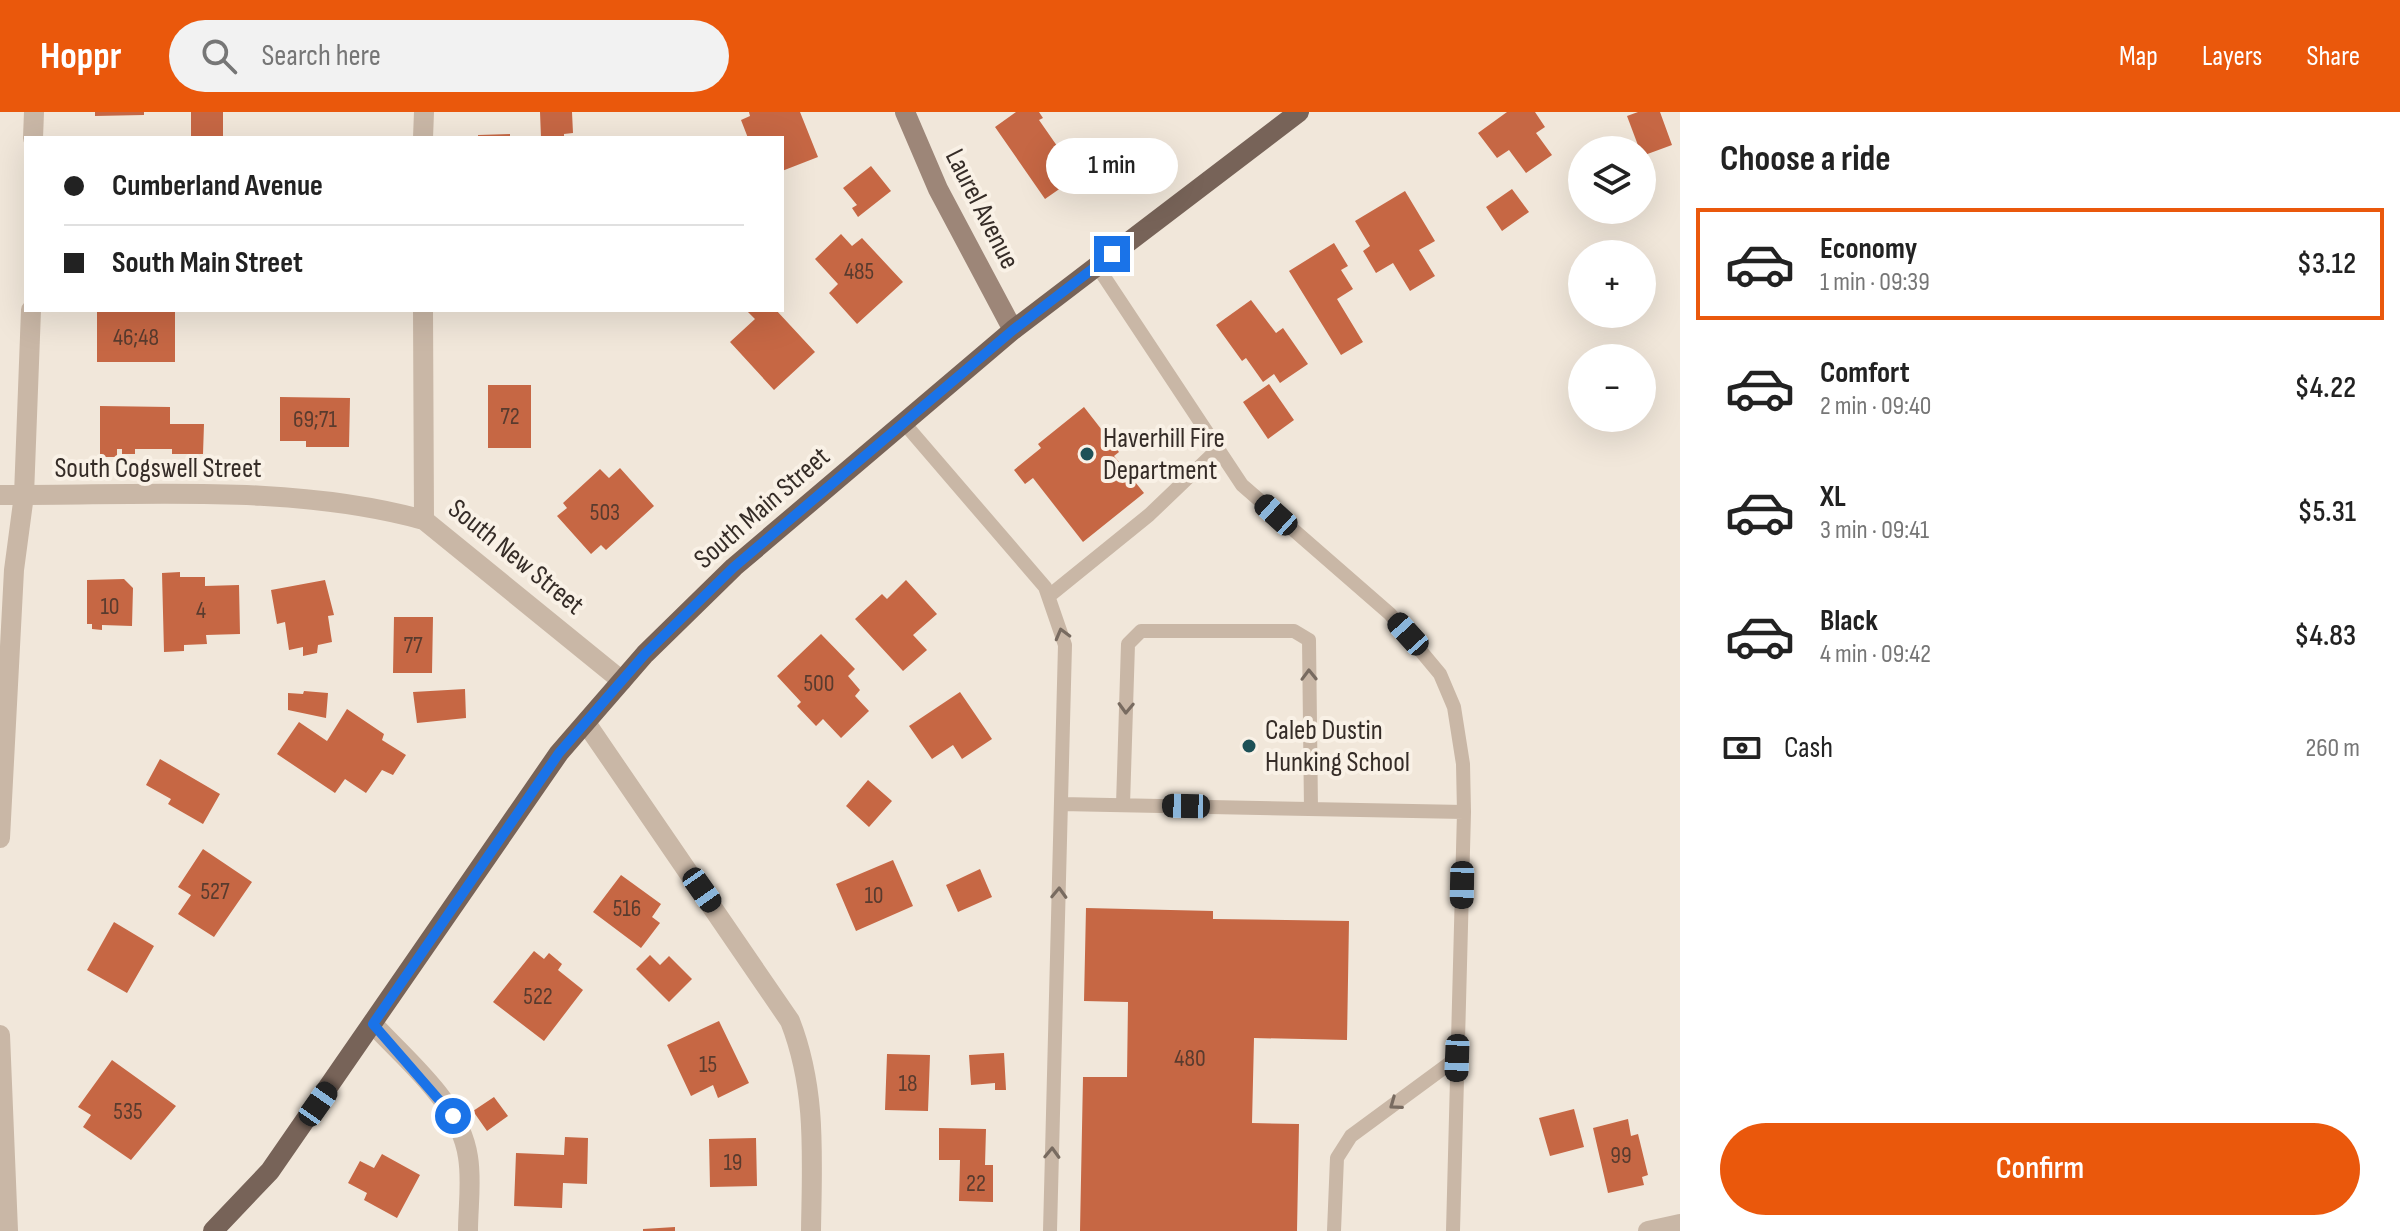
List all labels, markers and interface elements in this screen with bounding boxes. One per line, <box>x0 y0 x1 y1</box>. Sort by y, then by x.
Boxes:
search box <box>169 20 729 92</box>
text: Hoppr <box>40 34 121 79</box>
icon: search <box>197 34 241 78</box>
text: Search here <box>261 38 381 74</box>
text: Map <box>2119 40 2158 73</box>
text: Layers <box>2202 40 2262 73</box>
text: Share <box>2306 40 2360 73</box>
map controls <box>1568 136 1656 432</box>
button: layers <box>1568 136 1656 224</box>
callout: 1 min <box>1046 138 1178 194</box>
text: Choose a ride <box>1720 138 1891 181</box>
street label: Laurel Avenue <box>938 144 1026 274</box>
text: 1 min <box>1088 150 1136 181</box>
text: Cumberland Avenue <box>112 168 323 204</box>
icon: car <box>1724 228 1796 300</box>
text: Economy <box>1820 231 1917 267</box>
route end <box>1094 236 1130 272</box>
button: + <box>1568 240 1656 328</box>
text: South Main Street <box>112 245 303 281</box>
text: $3.12 <box>2297 246 2356 282</box>
house number: 485 <box>844 257 874 286</box>
text: 1 min · 09:39 <box>1820 267 1930 298</box>
house number: 46;48 <box>113 323 159 352</box>
button: − <box>1568 344 1656 432</box>
icon: car <box>1724 352 1796 424</box>
text: Comfort <box>1820 355 1910 391</box>
text: $4.22 <box>2295 370 2356 406</box>
text: 2 min · 09:40 <box>1820 391 1931 422</box>
house number: 72 <box>500 402 520 431</box>
house number: 69;71 <box>293 405 337 434</box>
place label: Haverhill Fire Department <box>1103 422 1225 487</box>
street label: South Main Street <box>688 440 836 576</box>
marker: Haverhill Fire Department <box>1078 445 1096 463</box>
street label: South Cogswell Street <box>54 452 262 485</box>
icon: car <box>1724 476 1796 548</box>
text: XL <box>1820 479 1846 515</box>
car <box>1250 490 1302 540</box>
street label: South New Street <box>442 492 590 622</box>
text: $5.31 <box>2298 494 2356 530</box>
house number: 503 <box>590 498 620 527</box>
text: 3 min · 09:41 <box>1820 515 1929 546</box>
house number: 10 <box>100 592 120 621</box>
house number: 4 <box>196 596 206 625</box>
icon: car <box>1724 600 1796 672</box>
text: Black <box>1820 603 1878 639</box>
car <box>1383 608 1433 660</box>
text: $4.83 <box>2294 618 2356 654</box>
one-way arrow <box>1054 627 1071 641</box>
house number: 77 <box>403 631 423 660</box>
text: 4 min · 09:42 <box>1820 639 1931 670</box>
one-way arrow <box>1301 668 1318 681</box>
house number: 500 <box>803 669 835 698</box>
one-way arrow <box>1118 702 1135 715</box>
place label: Caleb Dustin Hunking School <box>1265 714 1410 779</box>
icon: cash <box>1720 726 1764 770</box>
text: Cash <box>1784 730 1833 766</box>
text: 260 m <box>2305 733 2360 764</box>
marker: Caleb Dustin Hunking School <box>1240 737 1258 755</box>
car <box>1162 794 1210 818</box>
car <box>1450 861 1474 909</box>
car <box>678 863 726 917</box>
house number: 527 <box>200 877 230 906</box>
house number: 10 <box>864 881 884 910</box>
one-way arrow <box>1050 886 1068 899</box>
house number: 516 <box>613 894 641 923</box>
house number: 522 <box>523 982 553 1011</box>
car <box>1444 1034 1470 1082</box>
house number: 480 <box>1174 1044 1206 1073</box>
house number: 15 <box>699 1050 717 1079</box>
house number: 18 <box>899 1069 917 1098</box>
car <box>294 1077 342 1131</box>
one-way arrow <box>1389 1094 1403 1109</box>
house number: 535 <box>113 1097 143 1126</box>
route start <box>435 1098 471 1134</box>
button: Confirm <box>1720 1123 2360 1215</box>
house number: 99 <box>1610 1141 1632 1170</box>
one-way arrow <box>1043 1146 1061 1159</box>
house number: 19 <box>723 1148 743 1177</box>
house number: 22 <box>966 1169 986 1198</box>

